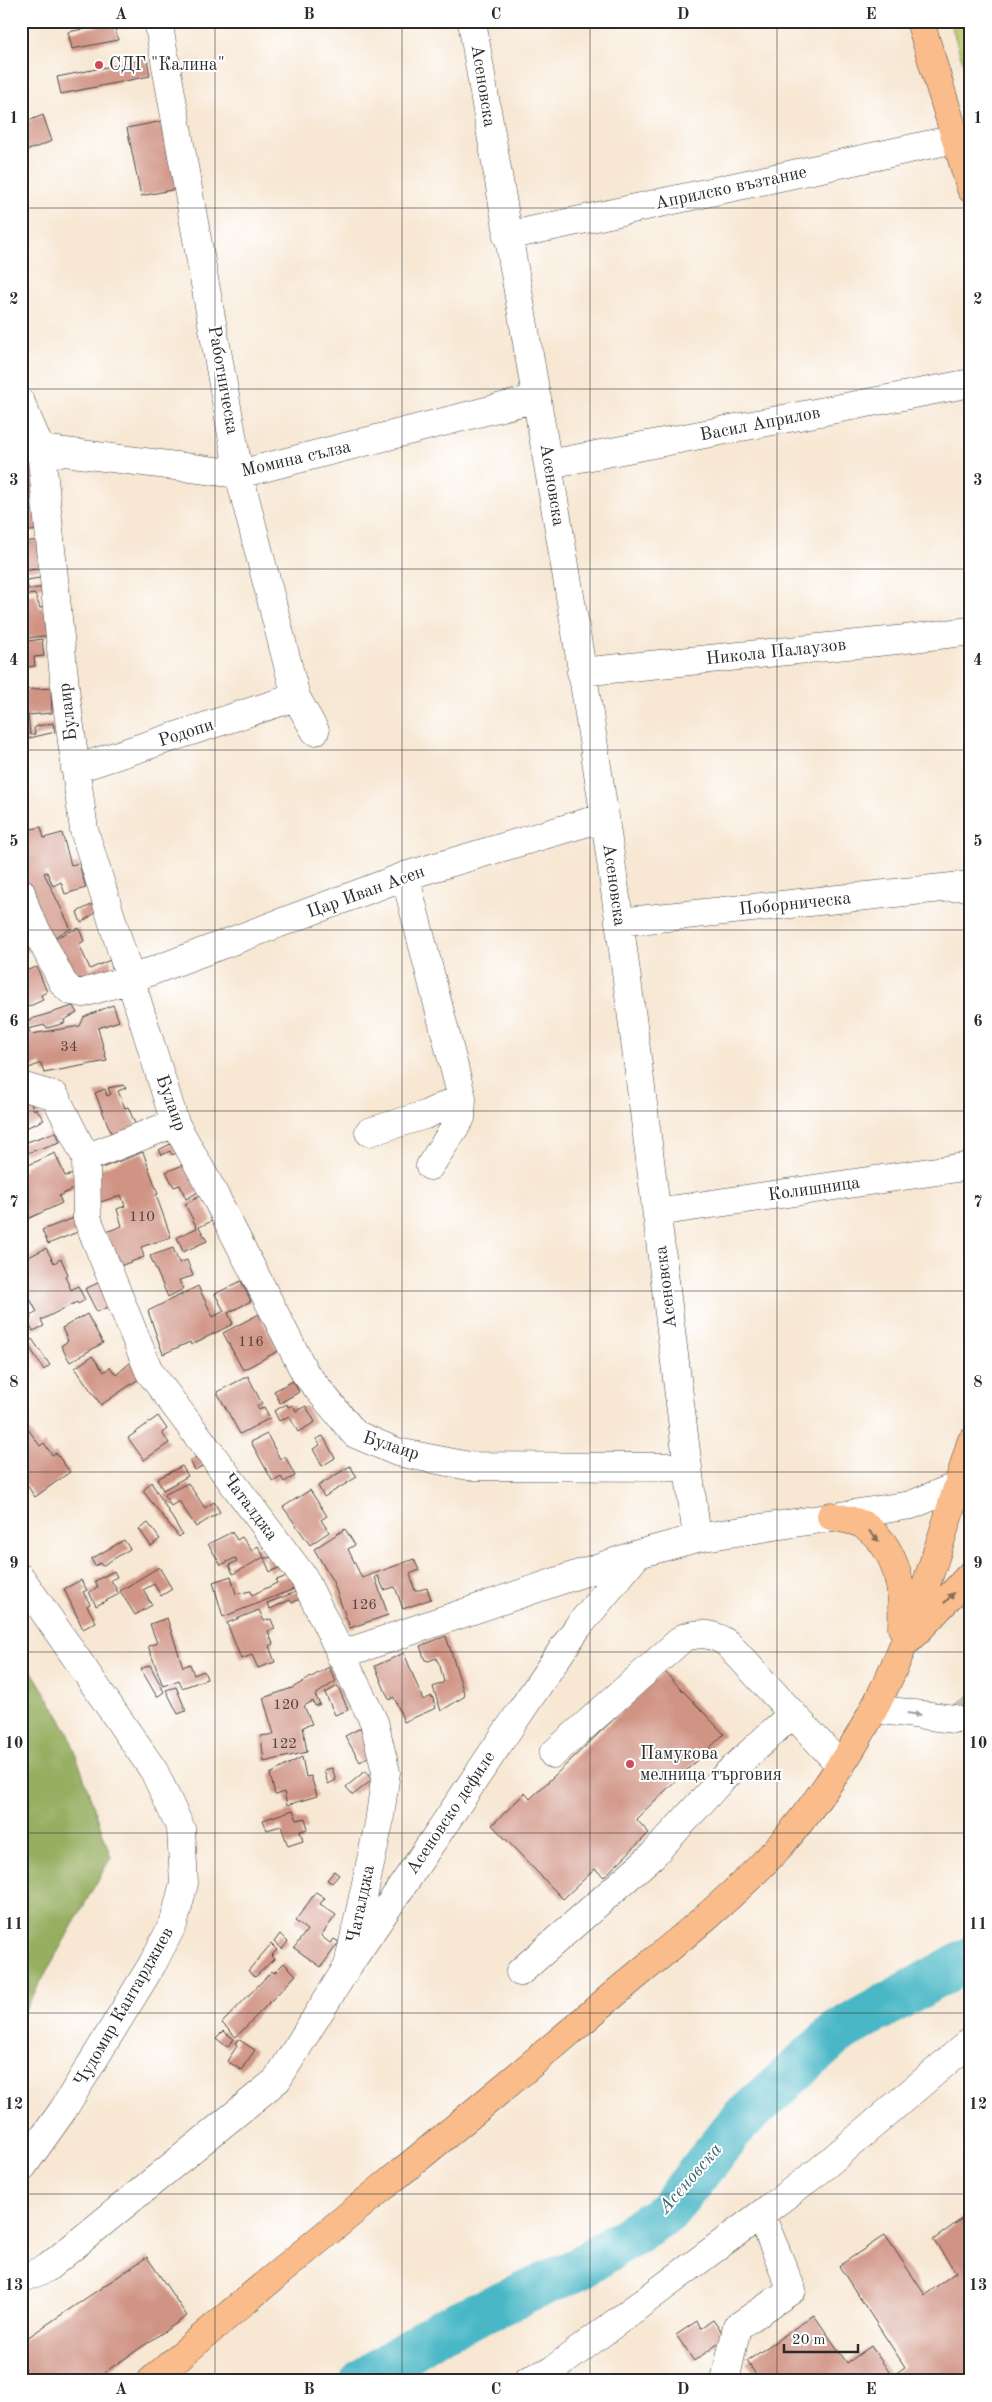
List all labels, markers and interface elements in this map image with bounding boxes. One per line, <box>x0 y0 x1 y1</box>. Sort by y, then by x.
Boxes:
text: A <box>115 7 127 23</box>
text: B <box>303 7 315 23</box>
text: C <box>491 7 501 23</box>
text: D <box>677 7 689 23</box>
text: E <box>865 7 877 23</box>
street label: Асеновска <box>468 44 498 129</box>
place label: СДГ "Калина" <box>109 56 225 74</box>
marker: СДГ "Калина" <box>93 59 105 71</box>
text: 1 <box>9 111 19 127</box>
text: 1 <box>973 111 983 127</box>
street label: Априлско възтание <box>653 163 809 213</box>
text: 2 <box>9 292 19 308</box>
text: 2 <box>973 292 983 308</box>
street label: Работническа <box>205 324 241 436</box>
street label: Васил Априлов <box>698 404 822 444</box>
street label: Момина сълза <box>239 438 353 480</box>
street label: Асеновска <box>537 443 567 528</box>
text: 3 <box>9 473 19 489</box>
text: 3 <box>973 473 983 489</box>
street label: Никола Палаузов <box>705 636 847 668</box>
text: 4 <box>9 653 19 669</box>
text: 4 <box>973 653 983 669</box>
street label: Булаир <box>56 682 80 742</box>
street label: Родопи <box>156 716 216 750</box>
text: 5 <box>9 834 19 850</box>
text: 5 <box>973 834 983 850</box>
street label: Асеновска <box>599 843 629 927</box>
street label: Цар Иван Асен <box>305 862 427 922</box>
street label: Поборническа <box>738 889 852 919</box>
text: 6 <box>9 1014 19 1030</box>
text: 6 <box>973 1014 983 1030</box>
house number: 34 <box>60 1040 78 1055</box>
street label: Булаир <box>153 1073 189 1133</box>
street label: Колишница <box>767 1174 861 1204</box>
text: 7 <box>9 1195 19 1211</box>
text: 7 <box>973 1195 983 1211</box>
house number: 110 <box>129 1210 155 1225</box>
street label: Асеновска <box>652 1245 680 1329</box>
house number: 116 <box>238 1335 264 1350</box>
text: 8 <box>9 1375 19 1391</box>
text: 8 <box>973 1375 983 1391</box>
street label: Булаир <box>361 1428 421 1464</box>
street label: Чаталджа <box>219 1470 281 1544</box>
one-way arrow <box>868 1530 880 1542</box>
text: 9 <box>9 1556 19 1572</box>
text: 9 <box>973 1556 983 1572</box>
one-way arrow <box>943 1592 955 1604</box>
house number: 126 <box>351 1598 377 1613</box>
house number: 120 <box>273 1698 299 1713</box>
one-way arrow <box>906 1710 922 1718</box>
text: 10 <box>5 1736 23 1752</box>
text: 10 <box>969 1736 987 1752</box>
house number: 122 <box>271 1737 297 1752</box>
place label: Памукова мелница търговия <box>640 1745 782 1784</box>
street label: Асеновско дефиле <box>403 1748 500 1878</box>
marker: Памукова мелница търговия <box>624 1758 636 1770</box>
street label: Чаталджа <box>344 1863 378 1945</box>
text: 11 <box>5 1917 23 1933</box>
text: 11 <box>969 1917 987 1933</box>
street label: Чудомир Кантарджиев <box>71 1924 177 2090</box>
text: 12 <box>5 2097 23 2113</box>
text: 12 <box>969 2097 987 2113</box>
water label: Асеновска <box>655 2140 726 2218</box>
text: 13 <box>5 2278 23 2294</box>
text: 13 <box>969 2278 987 2294</box>
scale bar <box>784 2322 858 2354</box>
text: 20 m <box>792 2333 826 2348</box>
text: A <box>115 2382 127 2398</box>
text: B <box>303 2382 315 2398</box>
text: C <box>491 2382 501 2398</box>
text: D <box>677 2382 689 2398</box>
text: E <box>865 2382 877 2398</box>

